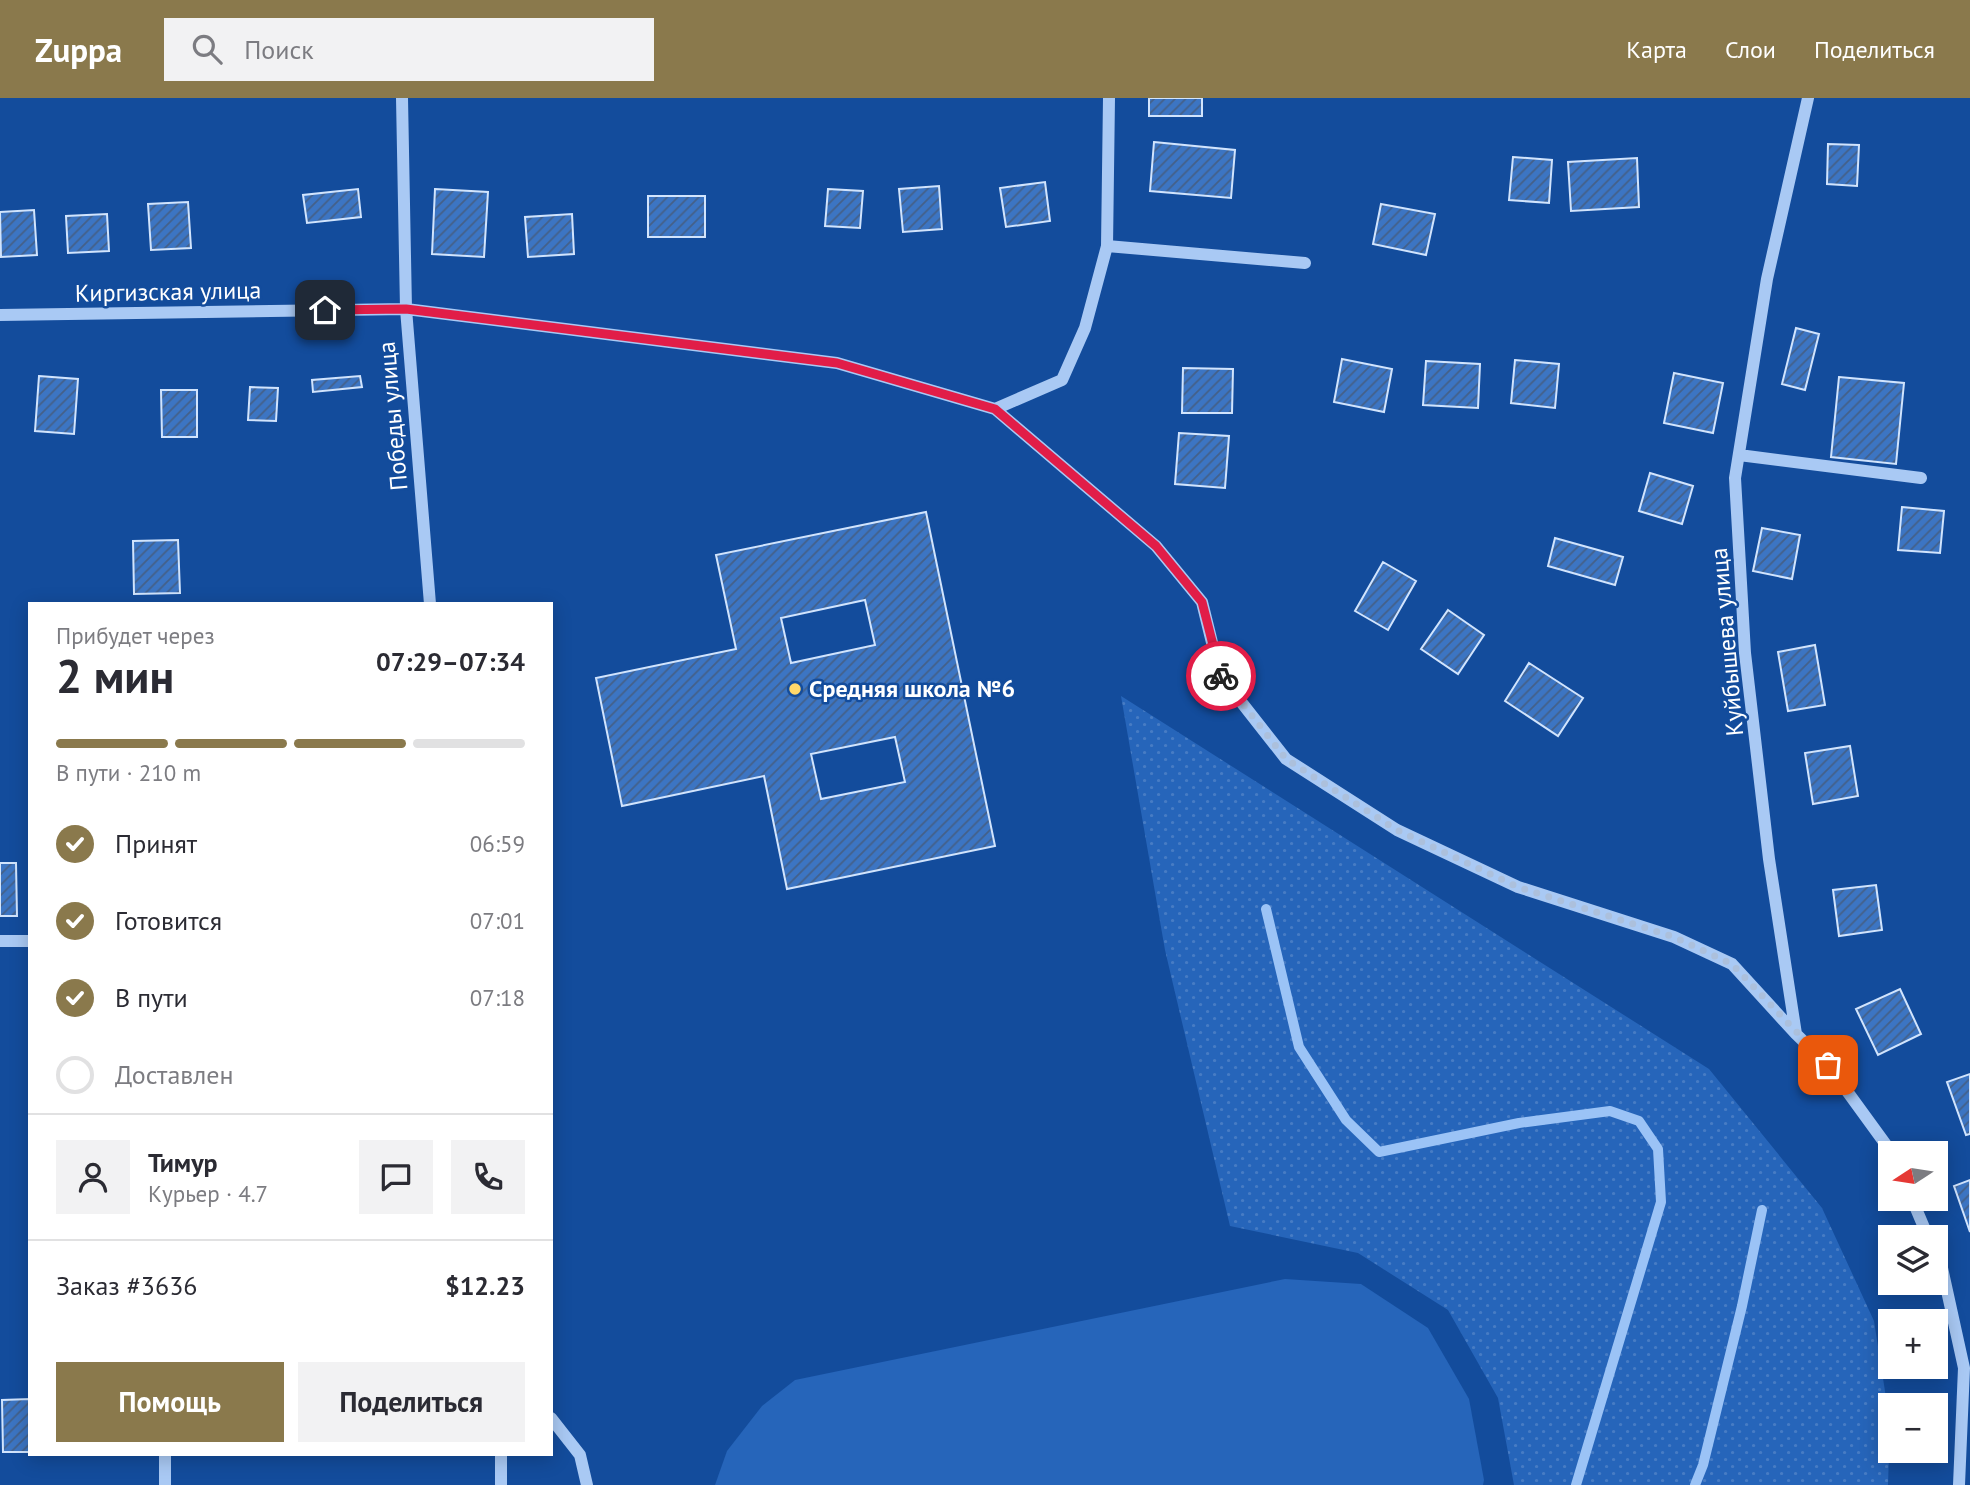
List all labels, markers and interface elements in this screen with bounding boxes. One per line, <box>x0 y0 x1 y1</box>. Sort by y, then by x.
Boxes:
search box <box>164 18 654 81</box>
text: Zuppa <box>35 28 122 71</box>
icon: search <box>188 30 226 68</box>
text: Поиск <box>244 33 314 66</box>
text: Карта <box>1626 34 1687 65</box>
text: Слои <box>1725 34 1776 65</box>
text: Поделиться <box>1814 34 1935 65</box>
street label: Киргизская улица <box>75 274 261 309</box>
pin <box>295 280 355 340</box>
icon: home <box>306 291 344 329</box>
street label: Победы улица <box>371 340 414 492</box>
street label: Куйбышева улица <box>1703 547 1750 737</box>
text: Прибудет через <box>56 621 215 650</box>
courier <box>1186 641 1256 711</box>
text: 07:29–07:34 <box>376 645 525 678</box>
text: 2 мин <box>56 646 174 706</box>
icon: bike <box>1202 657 1240 695</box>
place label: Средняя школа №6 <box>809 673 1015 704</box>
marker: Средняя школа №6 <box>787 681 803 697</box>
text: В пути · 210 m <box>56 758 201 787</box>
icon: check <box>56 825 94 863</box>
text: Принят <box>115 827 197 860</box>
text: 06:59 <box>470 829 525 858</box>
icon: check <box>56 902 94 940</box>
text: Готовится <box>115 904 222 937</box>
text: 07:01 <box>470 906 525 935</box>
icon: check <box>56 979 94 1017</box>
text: В пути <box>115 981 188 1014</box>
text: 07:18 <box>470 983 525 1012</box>
pin <box>1798 1035 1858 1095</box>
icon: bag <box>1809 1046 1847 1084</box>
text: Доставлен <box>115 1058 234 1091</box>
button: person <box>56 1140 130 1214</box>
button: chat <box>359 1140 433 1214</box>
button: phone <box>451 1140 525 1214</box>
north arrow <box>1878 1141 1948 1211</box>
map controls <box>1878 1141 1948 1463</box>
text: Тимур <box>148 1146 218 1179</box>
text: Курьер · 4.7 <box>148 1179 268 1208</box>
button: layers <box>1878 1225 1948 1295</box>
text: Заказ #3636 <box>56 1269 198 1302</box>
text: $12.23 <box>445 1269 525 1302</box>
button: + <box>1878 1309 1948 1379</box>
button: Помощь <box>56 1362 284 1442</box>
button: Поделиться <box>298 1362 525 1442</box>
button: − <box>1878 1393 1948 1463</box>

